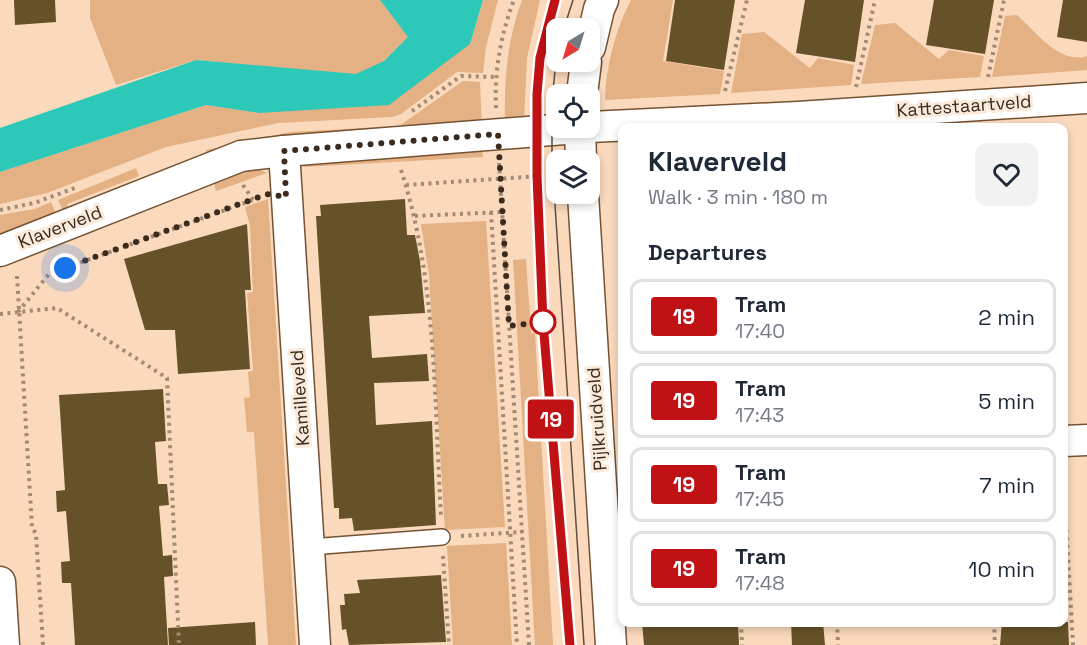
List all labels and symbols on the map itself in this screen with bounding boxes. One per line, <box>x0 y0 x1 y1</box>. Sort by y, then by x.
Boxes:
north arrow <box>546 18 600 72</box>
street label: Kattestaartveld <box>896 89 1032 122</box>
street label: Klaverveld <box>15 200 105 253</box>
your location <box>50 253 80 283</box>
unlabelled marker <box>530 309 556 335</box>
street label: Kamilleveld <box>285 349 314 447</box>
street label: Pijlkruidveld <box>581 367 612 471</box>
line badge: 19 <box>524 400 578 438</box>

